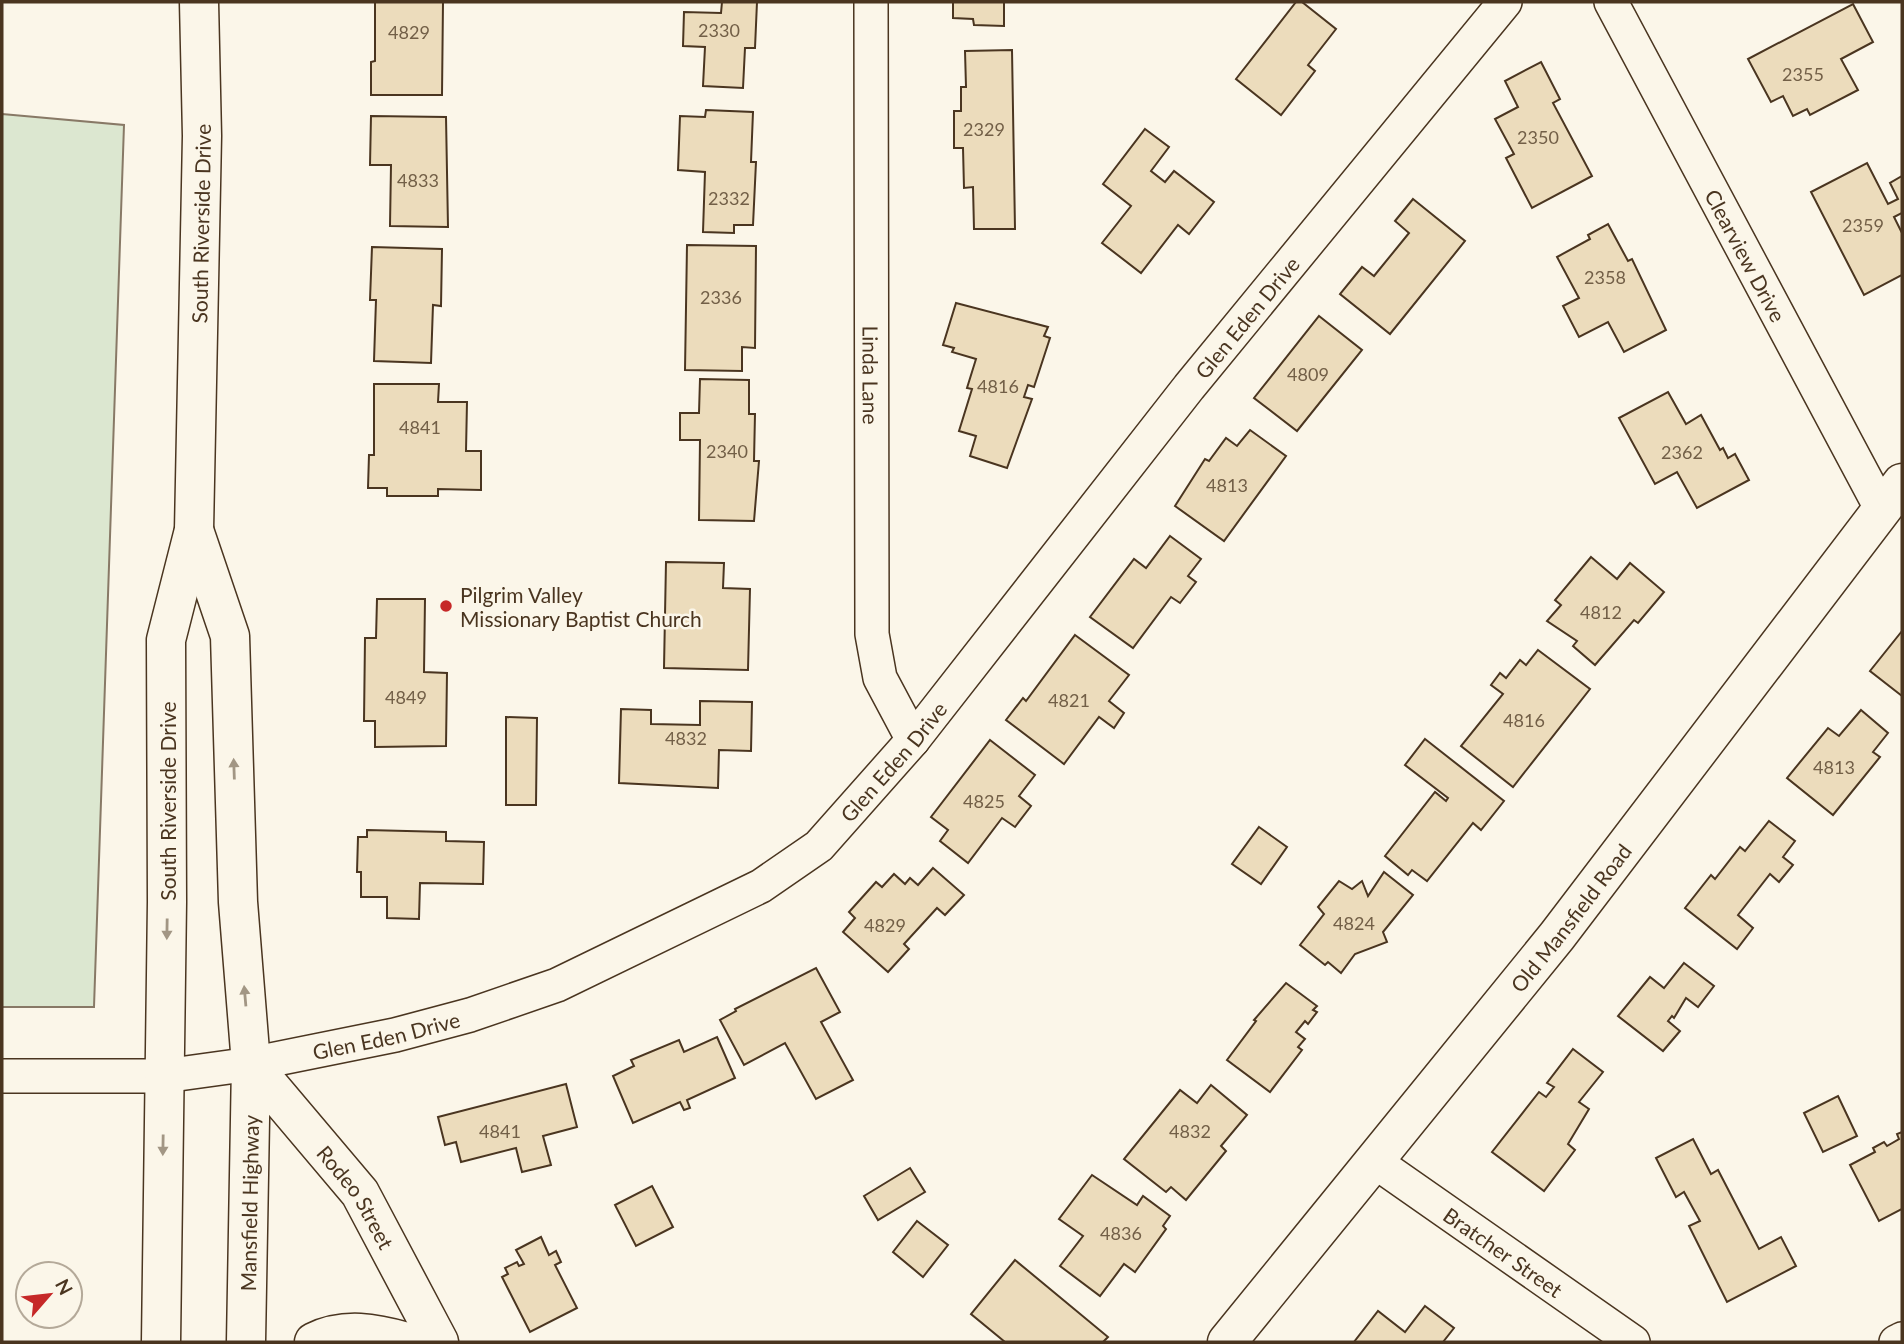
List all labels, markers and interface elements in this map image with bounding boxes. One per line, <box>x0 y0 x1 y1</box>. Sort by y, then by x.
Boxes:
house number: 2330 <box>698 19 740 41</box>
house number: 4829 <box>388 21 430 43</box>
house number: 2355 <box>1782 63 1824 85</box>
house number: 2329 <box>963 118 1005 140</box>
street label: South Riverside Drive <box>186 124 215 324</box>
house number: 2350 <box>1517 126 1559 148</box>
house number: 4833 <box>397 169 439 191</box>
street label: Clearview Drive <box>1701 185 1792 326</box>
house number: 2332 <box>708 187 750 209</box>
house number: 2359 <box>1842 214 1884 236</box>
street label: Glen Eden Drive <box>1189 251 1304 383</box>
house number: 2358 <box>1584 266 1626 288</box>
house number: 2336 <box>700 286 742 308</box>
street label: Linda Lane <box>859 325 884 425</box>
house number: 4809 <box>1287 363 1329 385</box>
house number: 4816 <box>977 375 1019 397</box>
house number: 4841 <box>399 416 441 438</box>
house number: 2340 <box>706 440 748 462</box>
house number: 2362 <box>1661 441 1703 463</box>
house number: 4813 <box>1206 474 1248 496</box>
place label: Pilgrim Valley Missionary Baptist Church <box>460 582 702 631</box>
marker: Pilgrim Valley Missionary Baptist Church <box>438 598 454 614</box>
house number: 4812 <box>1580 601 1622 623</box>
house number: 4849 <box>385 686 427 708</box>
house number: 4821 <box>1048 689 1090 711</box>
street label: Glen Eden Drive <box>834 696 951 826</box>
street label: South Riverside Drive <box>155 701 180 901</box>
house number: 4816 <box>1503 709 1545 731</box>
house number: 4832 <box>665 727 707 749</box>
house number: 4813 <box>1813 756 1855 778</box>
one-way arrow <box>228 758 239 780</box>
house number: 4825 <box>963 790 1005 812</box>
street label: Old Mansfield Road <box>1505 838 1636 996</box>
house number: 4824 <box>1333 912 1375 934</box>
house number: 4829 <box>864 914 906 936</box>
one-way arrow <box>161 918 172 940</box>
one-way arrow <box>239 985 250 1007</box>
street label: Glen Eden Drive <box>310 1006 462 1064</box>
street label: Mansfield Highway <box>235 1114 263 1291</box>
house number: 4841 <box>479 1120 521 1142</box>
house number: 4832 <box>1169 1120 1211 1142</box>
one-way arrow <box>158 1134 169 1156</box>
street label: Rodeo Street <box>312 1140 400 1253</box>
street label: Bratcher Street <box>1439 1201 1568 1302</box>
house number: 4836 <box>1100 1222 1142 1244</box>
north arrow <box>14 1260 84 1330</box>
text: N <box>51 1275 78 1299</box>

